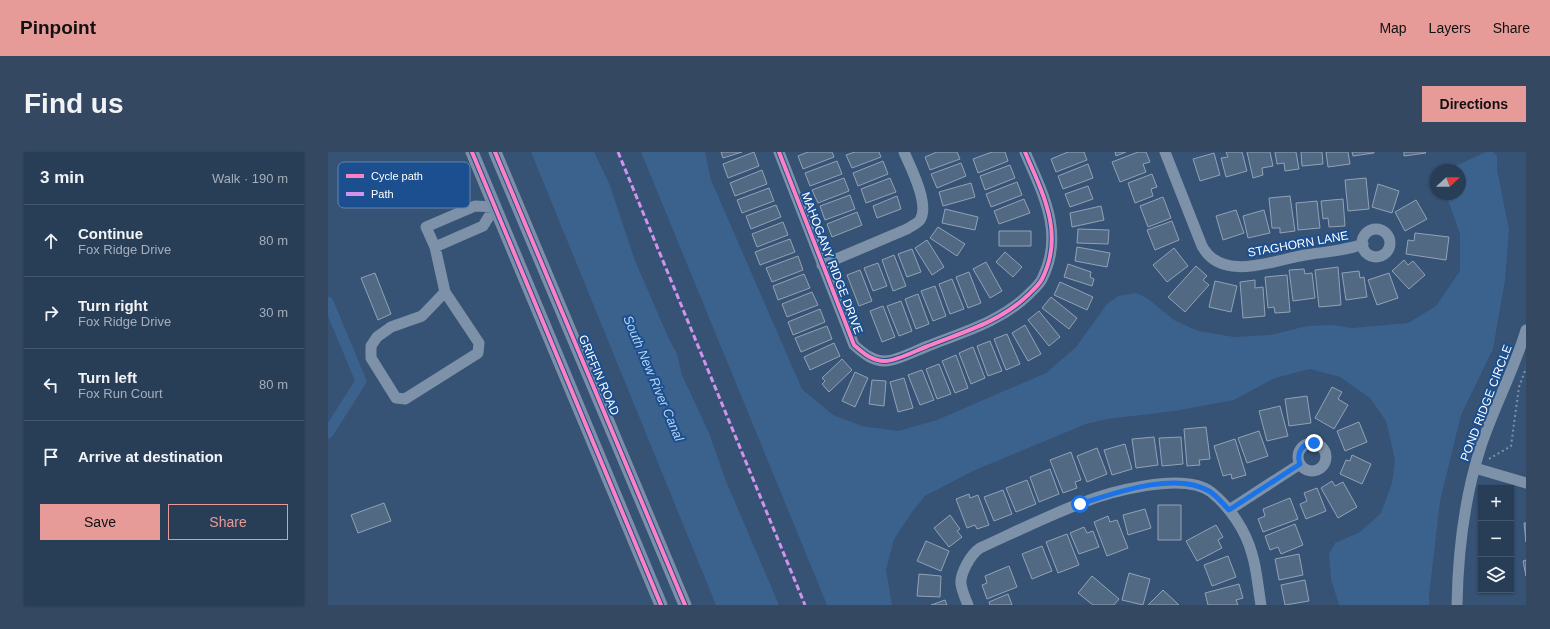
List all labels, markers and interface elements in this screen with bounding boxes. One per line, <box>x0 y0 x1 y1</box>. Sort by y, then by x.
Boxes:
text: Pinpoint <box>20 17 96 38</box>
text: Map <box>1379 20 1407 36</box>
text: Layers <box>1429 20 1471 36</box>
text: Share <box>1493 20 1530 36</box>
button: Directions <box>1422 86 1526 122</box>
text: Find us <box>24 88 124 119</box>
legend <box>338 162 470 208</box>
north arrow <box>1430 164 1466 200</box>
text: 3 min <box>40 168 84 187</box>
text: Cycle path <box>371 170 423 182</box>
text: Walk · 190 m <box>212 171 288 186</box>
text: Path <box>371 188 394 200</box>
street label: MAHOGANY RIDGE DRIVE <box>798 190 866 336</box>
text: Continue <box>78 225 143 242</box>
street label: STAGHORN LANE <box>1247 228 1349 260</box>
icon: ahead <box>40 230 62 252</box>
text: 80 m <box>259 233 288 248</box>
text: Fox Ridge Drive <box>78 242 171 257</box>
text: Turn right <box>78 297 148 314</box>
icon: right <box>40 302 62 324</box>
text: 30 m <box>259 305 288 320</box>
water label: South New River Canal <box>620 313 687 444</box>
text: Fox Ridge Drive <box>78 314 171 329</box>
street label: GRIFFIN ROAD <box>576 333 622 418</box>
street label: POND RIDGE CIRCLE <box>1457 343 1515 463</box>
text: Turn left <box>78 369 137 386</box>
icon: left <box>40 374 62 396</box>
text: 80 m <box>259 377 288 392</box>
text: Fox Run Court <box>78 386 163 401</box>
route end <box>1305 434 1323 452</box>
icon: arrive <box>40 446 62 468</box>
text: Arrive at destination <box>78 448 223 465</box>
map controls <box>1478 485 1514 593</box>
button: + <box>1478 485 1514 521</box>
route start <box>1071 495 1089 513</box>
button: Save <box>40 504 160 540</box>
button: Share <box>168 504 288 540</box>
button: − <box>1478 521 1514 557</box>
button: layers <box>1478 557 1514 593</box>

